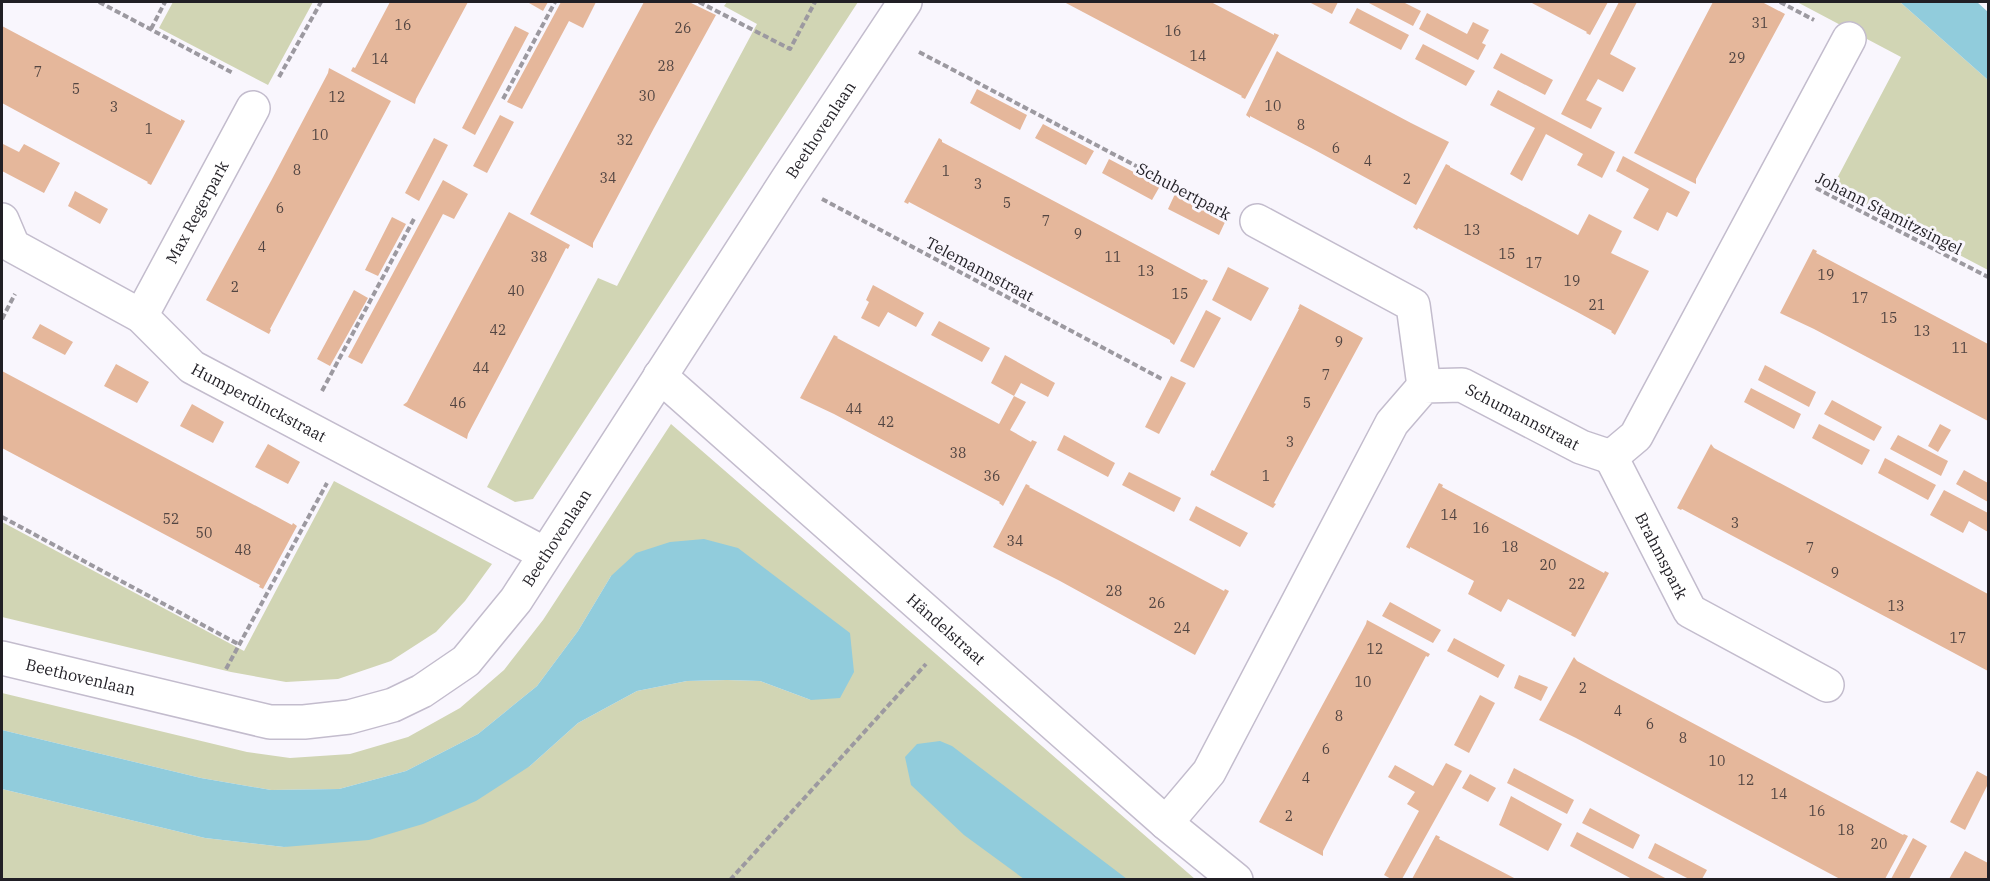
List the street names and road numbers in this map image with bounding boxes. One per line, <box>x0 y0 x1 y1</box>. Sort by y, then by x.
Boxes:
street label: Beethovenlaan <box>781 77 860 182</box>
street label: Max Regerpark <box>161 157 233 267</box>
street label: Schubertpark <box>1133 158 1235 225</box>
street label: Johann Stamitzsingel <box>1812 167 1966 259</box>
street label: Telemannstraat <box>923 232 1038 306</box>
street label: Humperdinckstraat <box>188 359 330 446</box>
street label: Schumannstraat <box>1462 379 1583 455</box>
street label: Beethovenlaan <box>517 485 595 590</box>
street label: Brahmspark <box>1631 509 1692 603</box>
street label: Händelstraat <box>903 589 990 669</box>
street label: Beethovenlaan <box>24 654 138 700</box>

